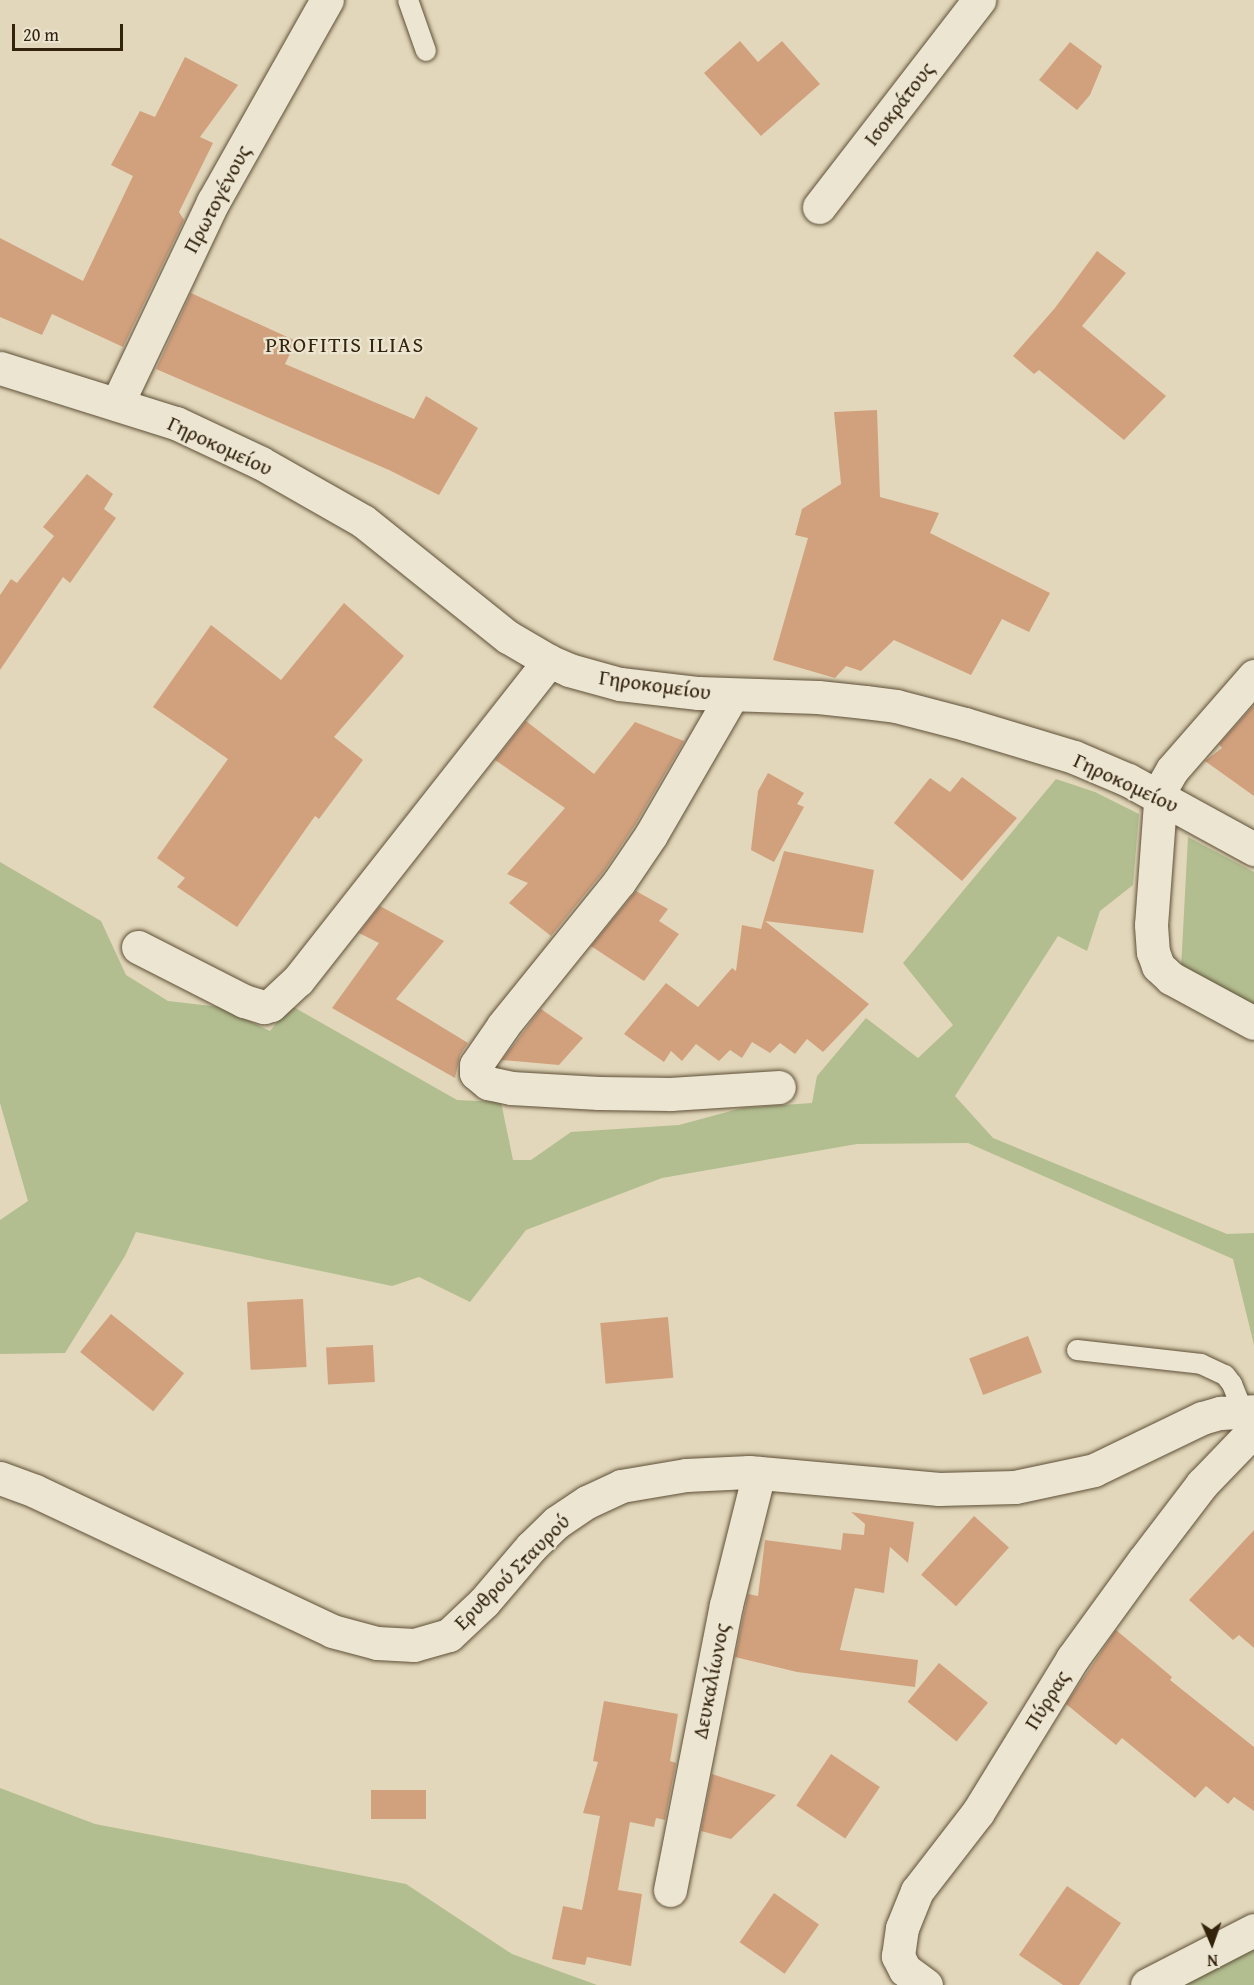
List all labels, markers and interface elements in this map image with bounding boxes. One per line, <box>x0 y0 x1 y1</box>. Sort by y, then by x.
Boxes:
scale bar <box>15 12 126 50</box>
text: 20 m <box>23 21 59 48</box>
street label: Ισοκράτους <box>858 57 940 151</box>
street label: Πρωτογένους <box>178 141 256 257</box>
district label: PROFITIS ILIAS <box>265 332 425 358</box>
street label: Γηροκομείου <box>164 411 276 481</box>
street label: Γηροκομείου <box>597 665 713 705</box>
street label: Γηροκομείου <box>1070 748 1182 818</box>
street label: Ερυθρού Σταυρού <box>449 1509 575 1635</box>
street label: Δευκαλίωνος <box>687 1621 735 1741</box>
street label: Πύρρας <box>1019 1666 1075 1734</box>
north arrow <box>1182 1913 1242 1973</box>
text: N <box>1207 1949 1218 1973</box>

